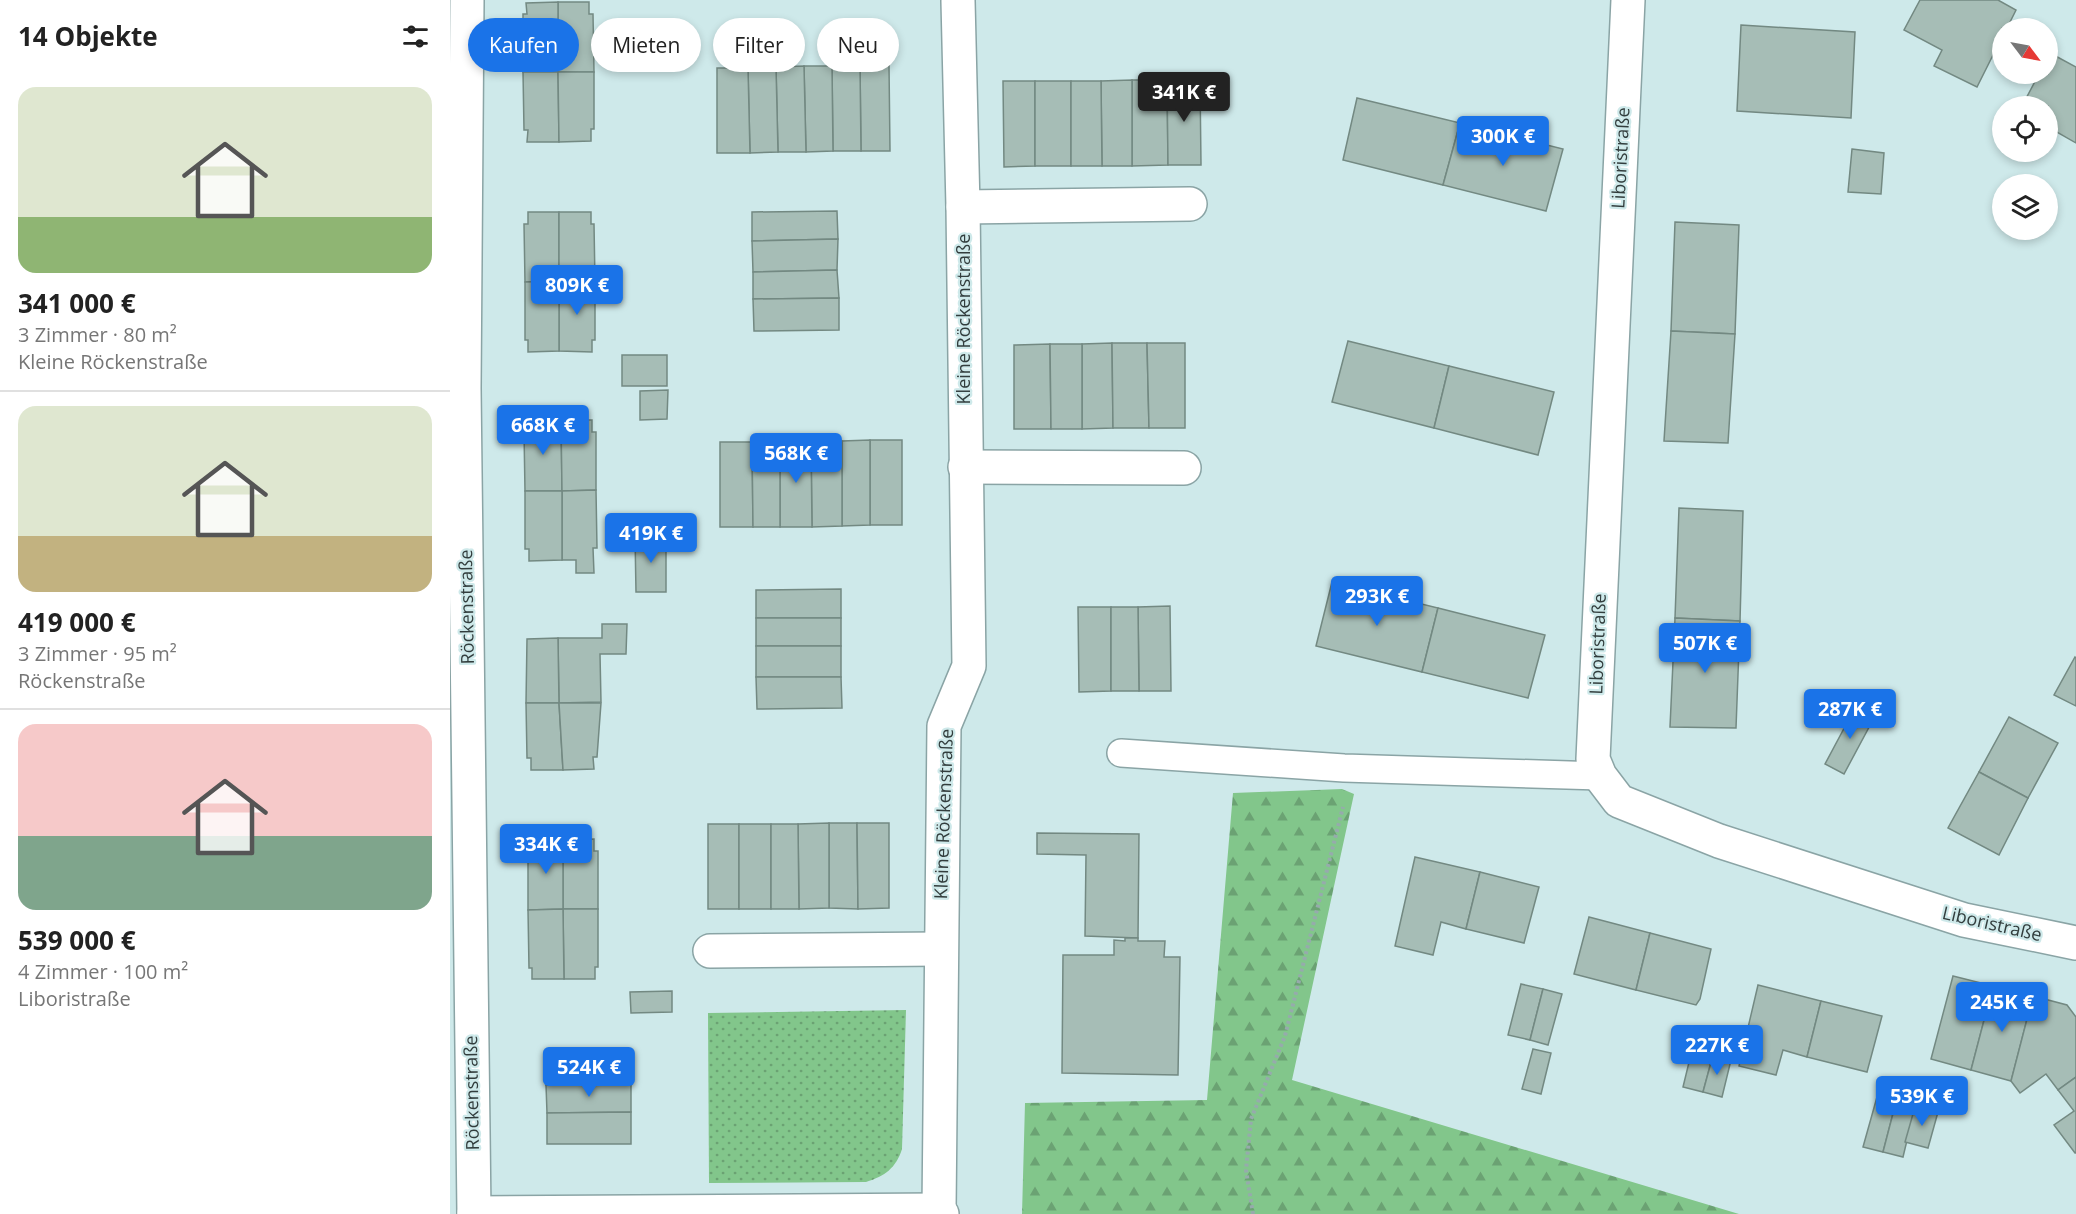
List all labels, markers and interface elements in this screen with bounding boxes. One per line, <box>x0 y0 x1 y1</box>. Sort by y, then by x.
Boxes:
text: 14 Objekte <box>18 18 158 54</box>
chip: Kaufen <box>468 18 579 72</box>
chip: Mieten <box>591 18 701 72</box>
chip: Filter <box>713 18 805 72</box>
chip: Neu <box>817 18 899 72</box>
north arrow <box>1992 18 2058 84</box>
map controls <box>1992 18 2058 240</box>
icon: filters <box>399 20 432 53</box>
pin: 341K € <box>1135 72 1233 123</box>
text: 341K € <box>1152 78 1216 105</box>
button: locate <box>1992 96 2058 162</box>
street label: Liboristraße <box>1605 107 1635 209</box>
pin: 300K € <box>1454 116 1552 167</box>
text: 300K € <box>1471 122 1535 149</box>
icon: home <box>171 126 279 234</box>
button: layers <box>1992 174 2058 240</box>
street label: Kleine Röckenstraße <box>951 234 975 404</box>
pin: 809K € <box>528 265 626 316</box>
text: 809K € <box>545 271 609 298</box>
text: 341 000 € <box>18 285 136 321</box>
text: 3 Zimmer · 80 m² <box>18 321 177 348</box>
text: Kleine Röckenstraße <box>18 348 208 375</box>
pin: 668K € <box>494 405 592 456</box>
text: 668K € <box>511 411 575 438</box>
pin: 568K € <box>747 433 845 484</box>
text: 568K € <box>764 439 828 466</box>
icon: home <box>171 445 279 553</box>
pin: 419K € <box>602 513 700 564</box>
text: 419K € <box>619 519 683 546</box>
street label: Röckenstraße <box>453 549 479 665</box>
pin: 293K € <box>1328 576 1426 627</box>
text: 293K € <box>1345 582 1409 609</box>
street label: Liboristraße <box>1583 593 1611 695</box>
text: 419 000 € <box>18 604 136 640</box>
pin: 507K € <box>1656 623 1754 674</box>
text: 507K € <box>1673 629 1737 656</box>
text: 3 Zimmer · 95 m² <box>18 640 177 667</box>
text: Röckenstraße <box>18 667 146 694</box>
pin: 287K € <box>1801 689 1899 740</box>
text: 287K € <box>1818 695 1882 722</box>
street label: Kleine Röckenstraße <box>928 728 958 900</box>
icon: home <box>171 763 279 871</box>
pin: 334K € <box>497 824 595 875</box>
text: 334K € <box>514 830 578 857</box>
street label: Liboristraße <box>1940 900 2044 946</box>
text: 539 000 € <box>18 922 136 958</box>
text: 4 Zimmer · 100 m² <box>18 958 188 985</box>
pin: 245K € <box>1953 982 2051 1033</box>
text: Liboristraße <box>18 985 131 1012</box>
text: 245K € <box>1970 988 2034 1015</box>
pin: 227K € <box>1668 1025 1766 1076</box>
text: 227K € <box>1685 1031 1749 1058</box>
street label: Röckenstraße <box>458 1035 484 1151</box>
pin: 524K € <box>540 1047 638 1098</box>
text: 524K € <box>557 1053 621 1080</box>
pin: 539K € <box>1873 1076 1971 1127</box>
text: 539K € <box>1890 1082 1954 1109</box>

